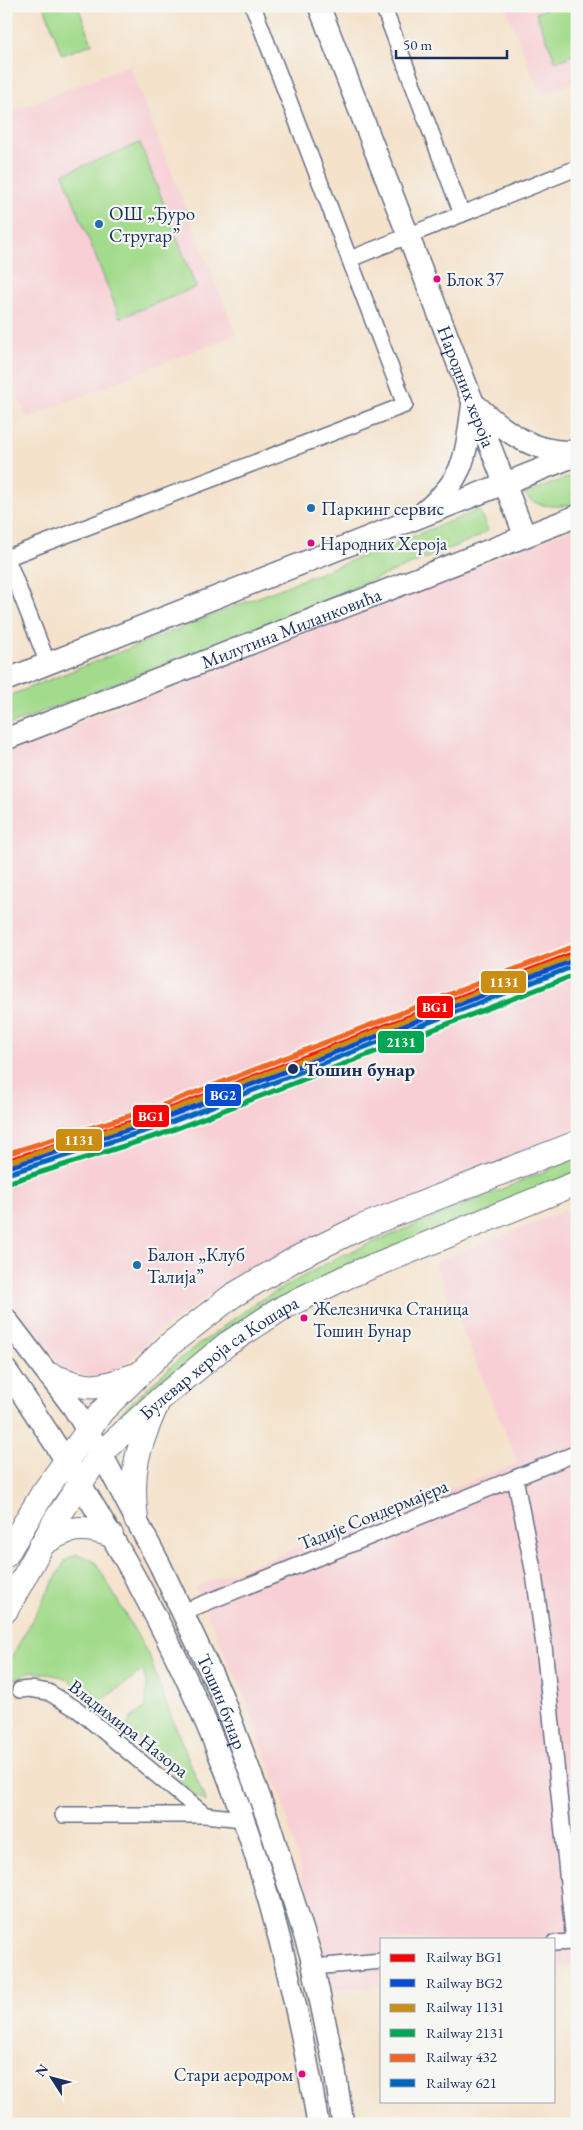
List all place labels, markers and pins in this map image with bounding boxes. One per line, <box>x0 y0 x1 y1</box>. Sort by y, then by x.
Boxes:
place label: ОШ „Ђуро Стругар” <box>109 201 195 248</box>
marker: ОШ „Ђуро Стругар” <box>93 218 105 230</box>
place label: Блок 37 <box>446 268 504 291</box>
marker: Блок 37 <box>432 274 442 284</box>
place label: Паркинг сервис <box>321 496 444 521</box>
marker: Паркинг сервис <box>305 502 317 514</box>
place label: Народних Хероја <box>320 532 448 555</box>
marker: Народних Хероја <box>306 538 316 548</box>
place label: Тошин бунар <box>304 1057 416 1082</box>
marker: Тошин бунар <box>286 1062 300 1076</box>
place label: Балон „Клуб Талија” <box>147 1242 245 1289</box>
marker: Балон „Клуб Талија” <box>131 1259 143 1271</box>
place label: Железничка Станица Тошин Бунар <box>312 1297 469 1342</box>
marker: Железничка Станица Тошин Бунар <box>299 1313 309 1323</box>
place label: Стари аеродром <box>174 2063 294 2086</box>
marker: Стари аеродром <box>297 2069 307 2079</box>

